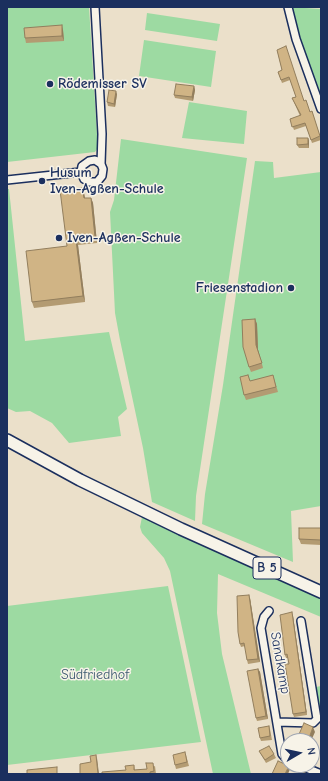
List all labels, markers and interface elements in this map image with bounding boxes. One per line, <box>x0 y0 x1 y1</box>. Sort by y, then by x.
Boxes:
place label: Rödemisser SV <box>58 76 147 92</box>
marker: Rödemisser SV <box>45 79 55 89</box>
place label: Husum Iven-Agßen-Schule <box>50 165 164 198</box>
marker: Husum Iven-Agßen-Schule <box>37 176 47 186</box>
place label: Iven-Agßen-Schule <box>67 230 181 246</box>
marker: Iven-Agßen-Schule <box>54 233 64 243</box>
place label: Friesenstadion <box>196 280 283 296</box>
marker: Friesenstadion <box>286 283 296 293</box>
road number: B 5 <box>253 557 281 579</box>
street label: Sandkamp <box>266 631 294 695</box>
park label: Südfriedhof <box>61 667 129 683</box>
north arrow <box>280 733 320 773</box>
text: N <box>304 747 318 756</box>

